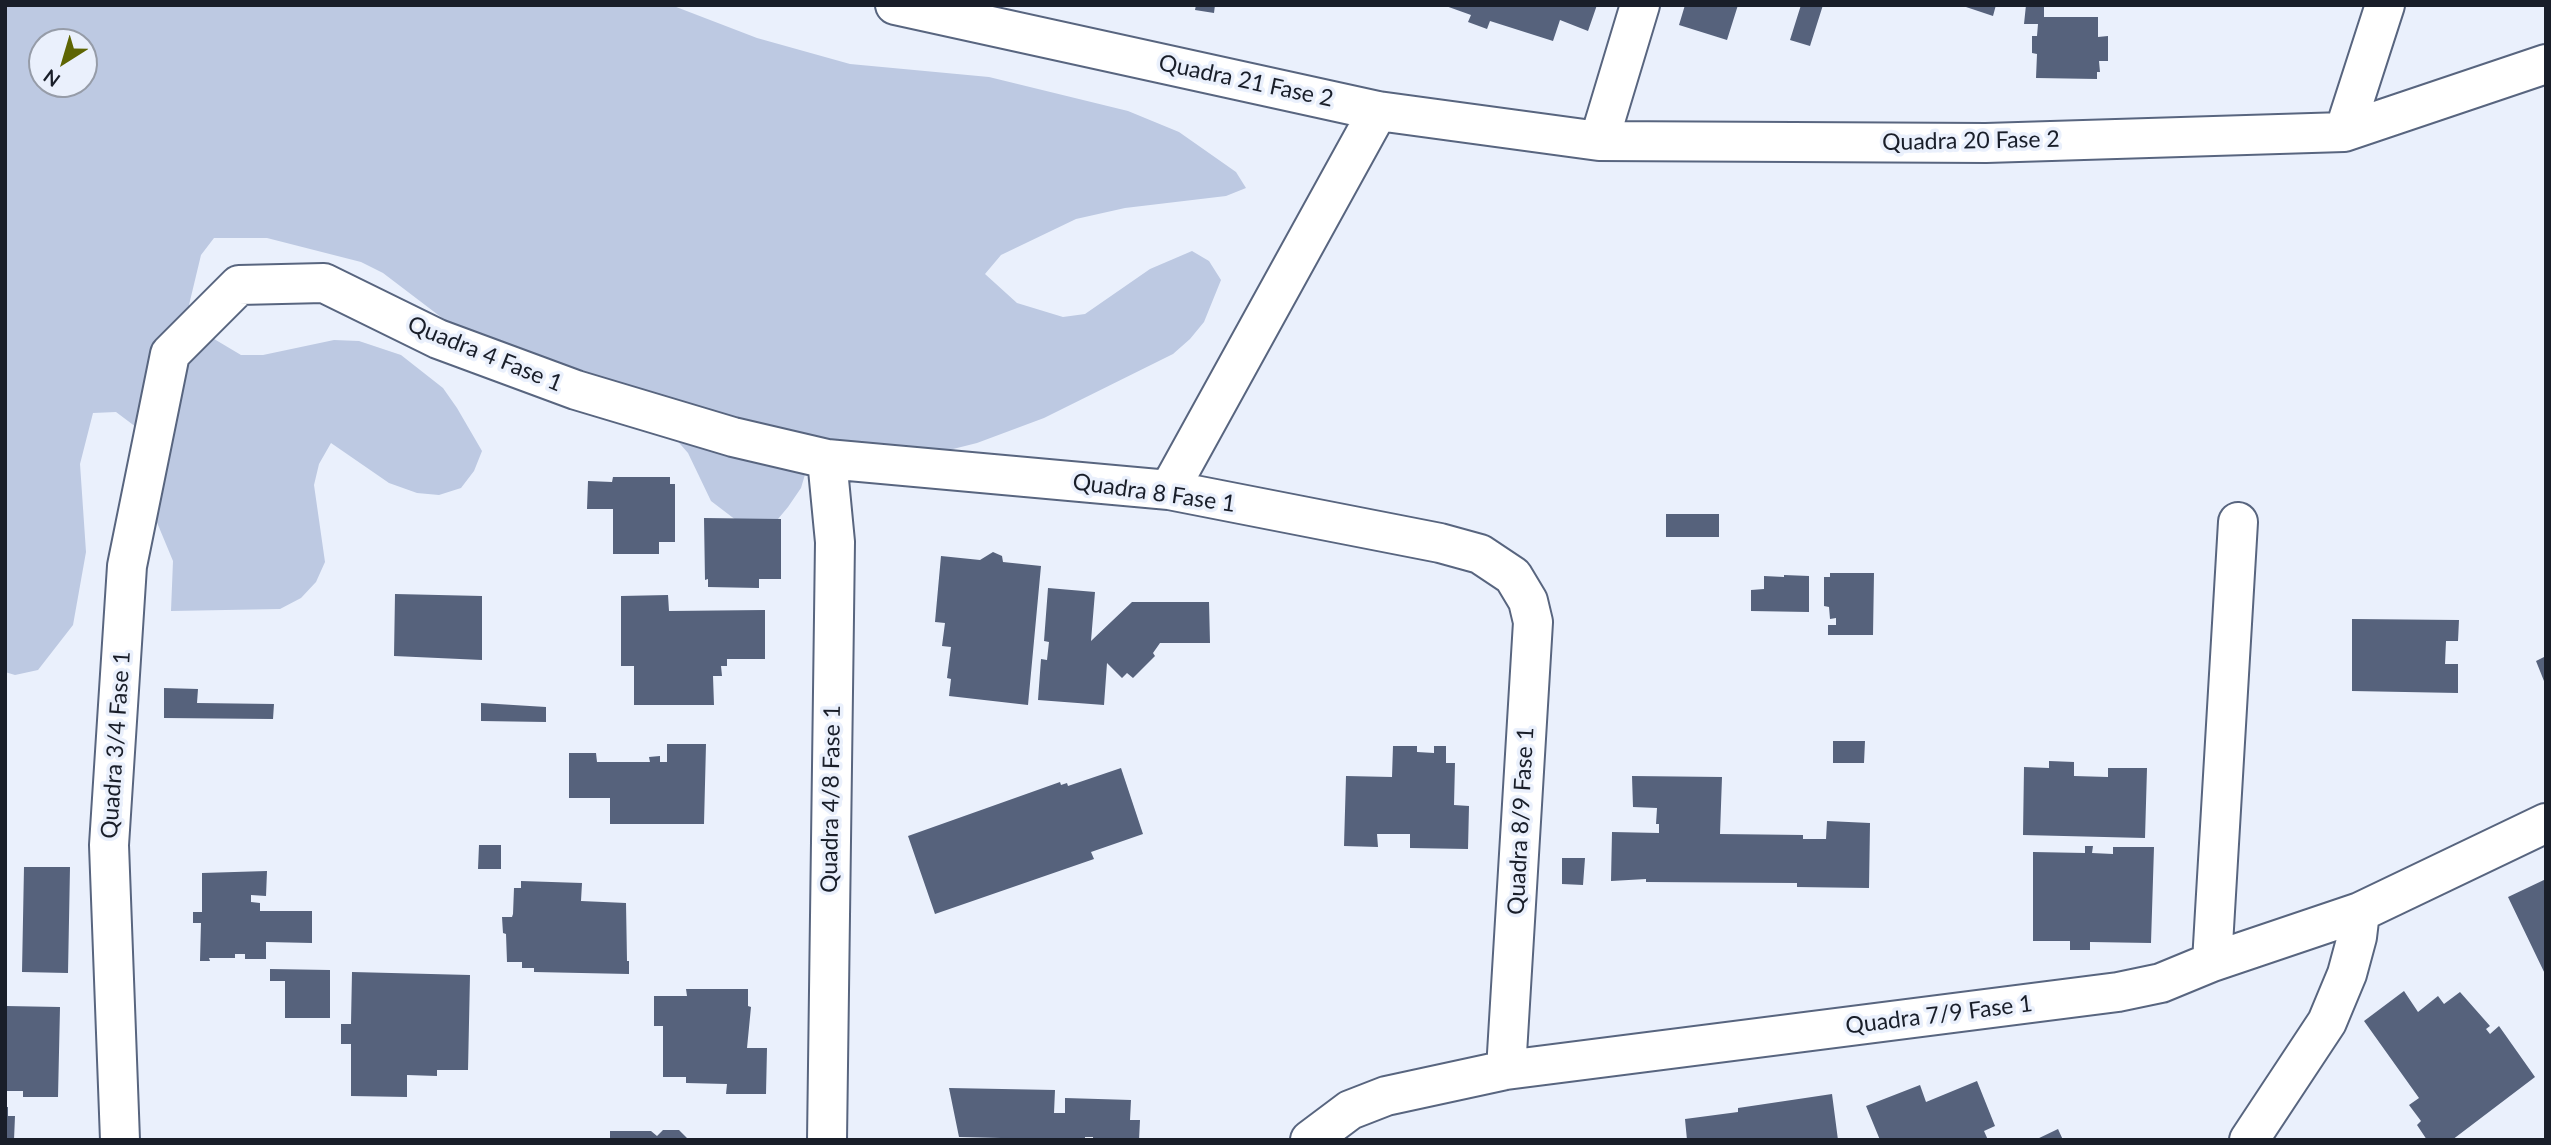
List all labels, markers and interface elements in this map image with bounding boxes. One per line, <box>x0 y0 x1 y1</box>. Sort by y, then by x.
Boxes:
north arrow <box>28 28 98 98</box>
street label: Quadra 21 Fase 2 <box>1156 49 1336 113</box>
text: N <box>39 65 64 92</box>
street label: Quadra 20 Fase 2 <box>1882 126 2060 156</box>
street label: Quadra 4 Fase 1 <box>404 310 566 398</box>
street label: Quadra 8 Fase 1 <box>1071 468 1237 518</box>
street label: Quadra 3/4 Fase 1 <box>96 650 136 840</box>
street label: Quadra 4/8 Fase 1 <box>816 705 846 893</box>
street label: Quadra 8/9 Fase 1 <box>1502 726 1540 916</box>
street label: Quadra 7/9 Fase 1 <box>1844 990 2034 1040</box>

